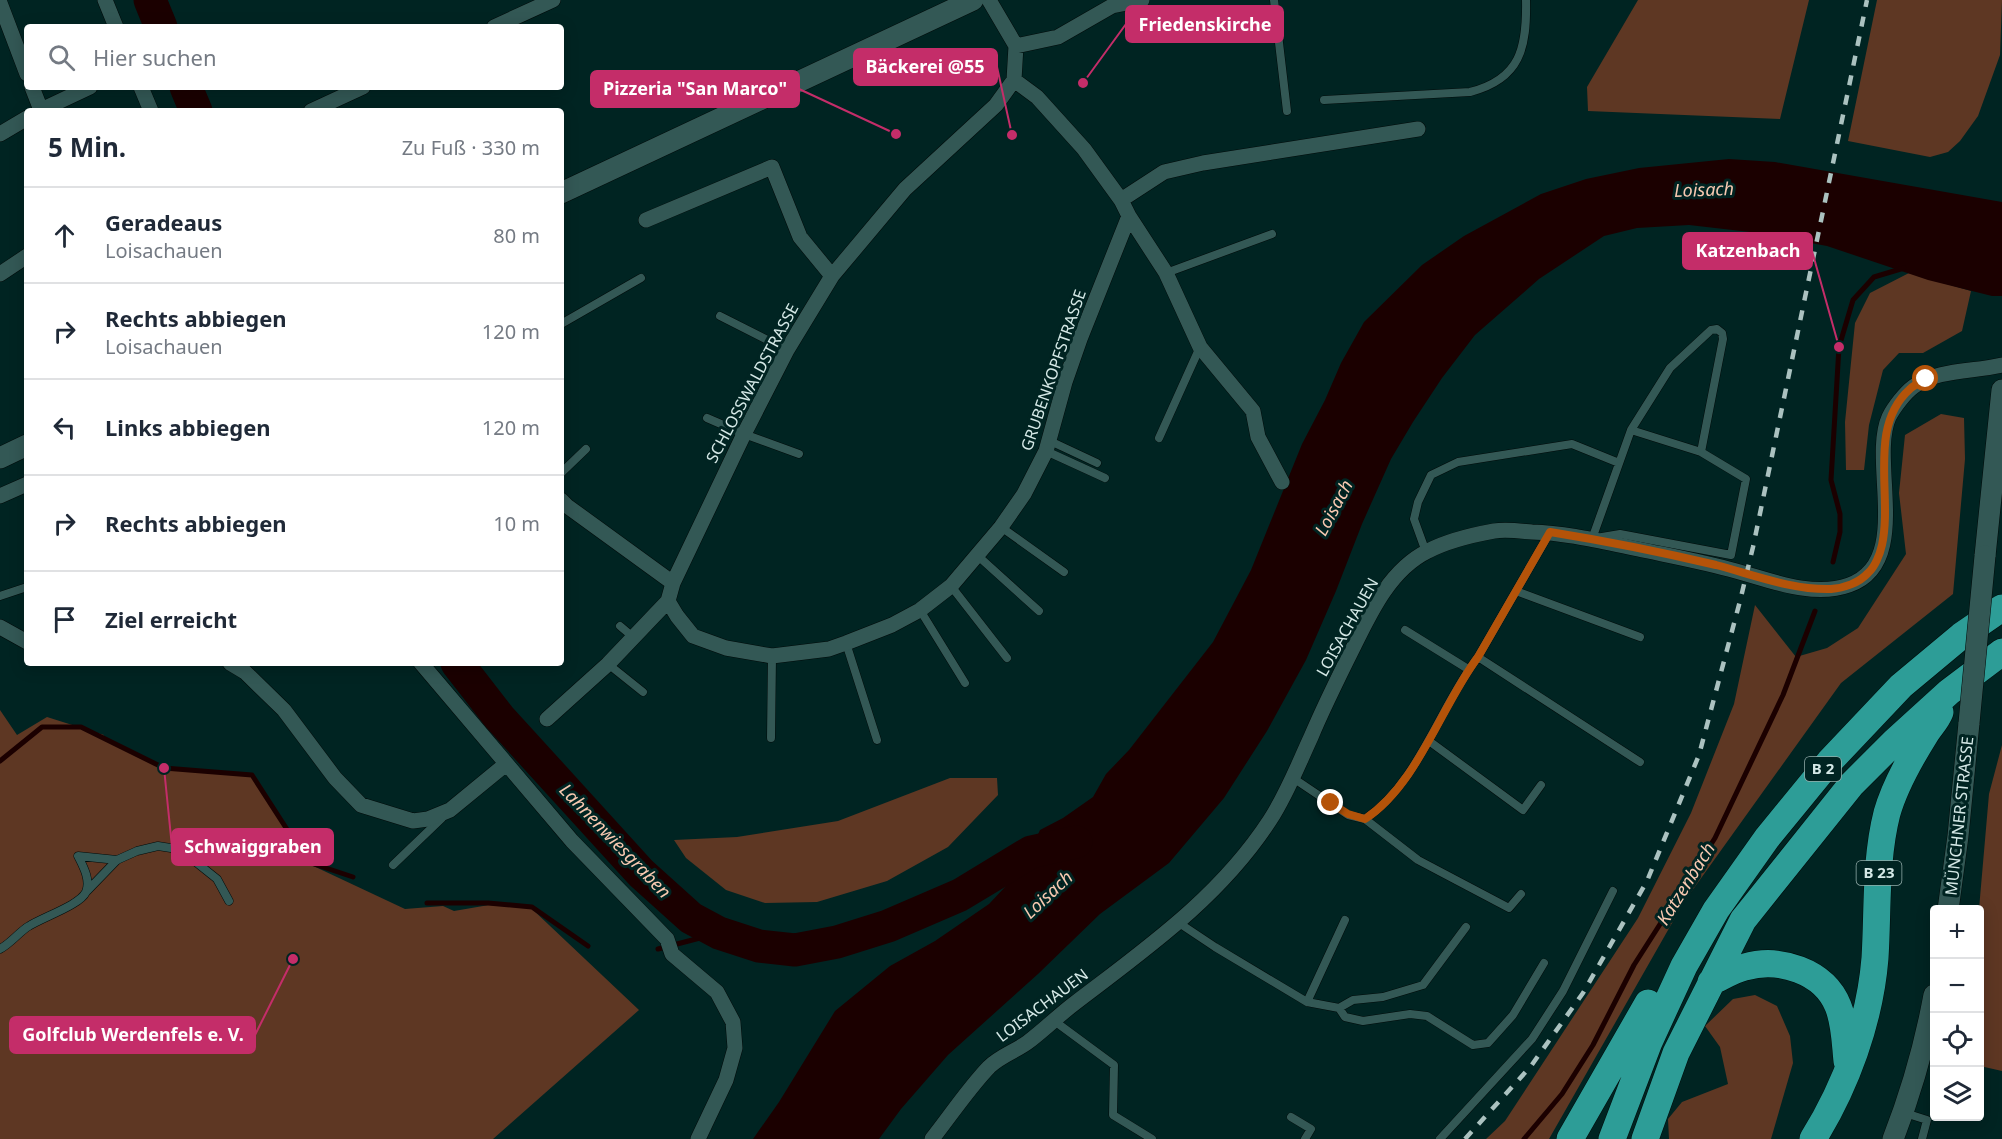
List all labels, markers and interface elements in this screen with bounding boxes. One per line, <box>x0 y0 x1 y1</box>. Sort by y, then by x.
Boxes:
callout: Friedenskirche <box>1126 6 1283 42</box>
text: Friedenskirche <box>1139 12 1271 36</box>
search box <box>24 24 564 90</box>
icon: search <box>45 41 78 74</box>
text: Hier suchen <box>93 42 217 72</box>
callout: Bäckerei @55 <box>854 49 997 85</box>
text: Bäckerei @55 <box>865 54 985 78</box>
callout: Pizzeria "San Marco" <box>591 71 799 107</box>
text: Pizzeria "San Marco" <box>603 76 787 100</box>
text: 5 Min. <box>48 129 126 165</box>
text: Zu Fuß · 330 m <box>402 134 540 161</box>
water label: Loisach <box>1674 176 1734 202</box>
text: Geradeaus <box>105 207 222 237</box>
icon: ahead <box>48 219 81 252</box>
text: 80 m <box>493 222 540 249</box>
callout: Katzenbach <box>1683 233 1812 269</box>
text: Loisachauen <box>105 237 223 264</box>
text: Katzenbach <box>1695 238 1801 262</box>
street label: GRUBENKOPFSTRASSE <box>1015 286 1091 454</box>
street label: SCHLOSSWALDSTRASSE <box>701 299 803 467</box>
text: Rechts abbiegen <box>105 303 287 333</box>
icon: right <box>48 315 81 348</box>
text: 120 m <box>482 318 540 345</box>
text: Loisachauen <box>105 333 223 360</box>
route start <box>1912 365 1938 391</box>
icon: left <box>48 411 81 444</box>
text: Links abbiegen <box>105 412 271 442</box>
text: 120 m <box>482 414 540 441</box>
water label: Loisach <box>1308 475 1358 540</box>
icon: right <box>48 507 81 540</box>
text: Rechts abbiegen <box>105 508 287 538</box>
text: 10 m <box>493 510 540 537</box>
street label: LOISACHAUEN <box>1311 574 1383 680</box>
icon: arrive <box>48 603 81 636</box>
text: Ziel erreicht <box>105 604 237 634</box>
street label: MÜNCHNER STRASSE <box>1940 735 1978 897</box>
road number: B 2 <box>1805 757 1841 781</box>
water label: Lahnenwiesgraben <box>555 778 677 903</box>
route end <box>1317 789 1343 815</box>
callout: Schwaiggraben <box>172 829 333 865</box>
text: Schwaiggraben <box>184 834 322 858</box>
water label: Katzenbach <box>1650 838 1720 929</box>
road number: B 23 <box>1856 861 1902 885</box>
water label: Loisach <box>1017 865 1077 923</box>
map controls <box>1930 905 1984 1121</box>
button: + <box>1930 905 1984 959</box>
button: − <box>1930 959 1984 1013</box>
street label: LOISACHAUEN <box>992 963 1092 1047</box>
button: locate <box>1930 1013 1984 1067</box>
callout: Golfclub Werdenfels e. V. <box>10 1017 255 1053</box>
text: Golfclub Werdenfels e. V. <box>22 1022 244 1046</box>
button: layers <box>1930 1067 1984 1121</box>

